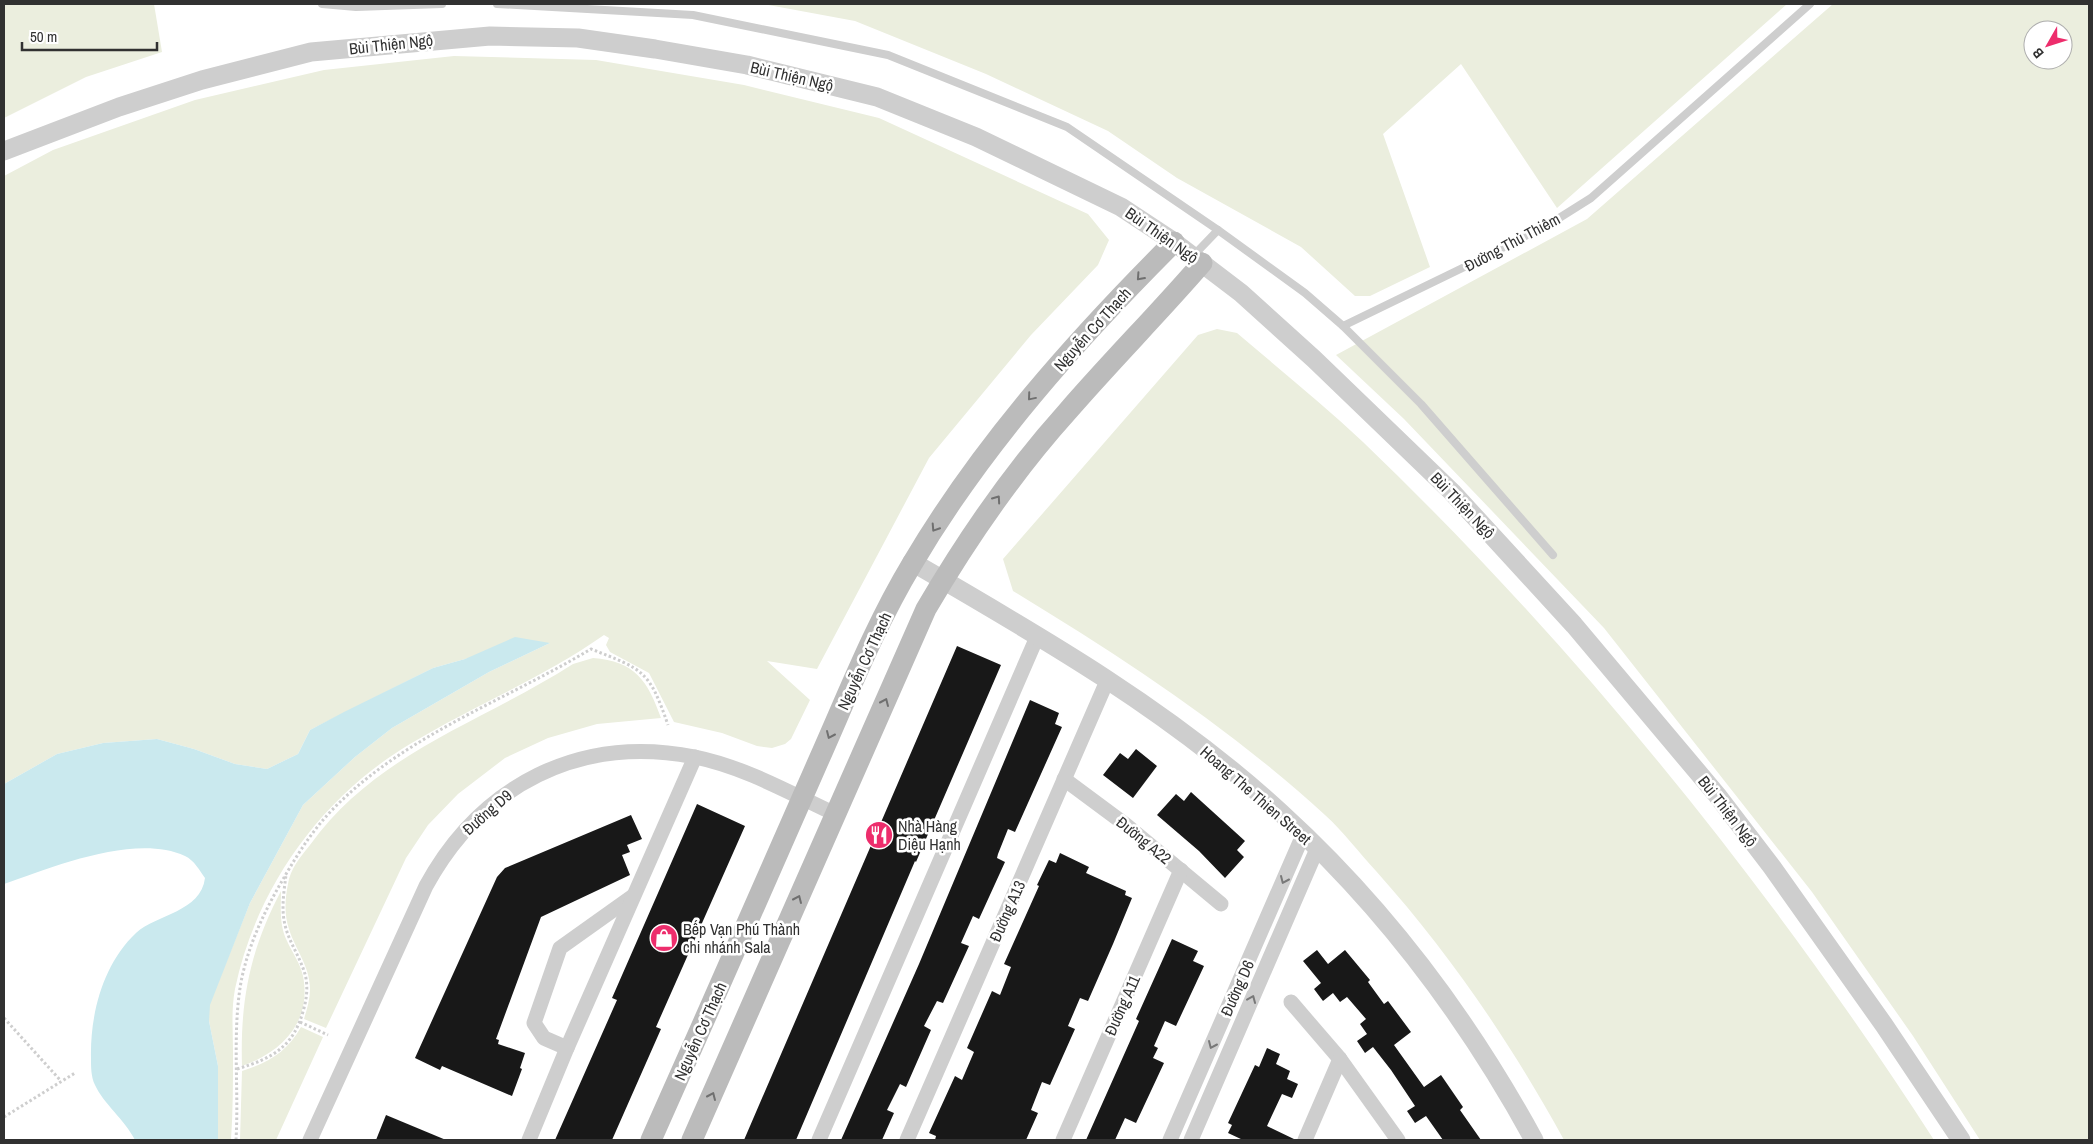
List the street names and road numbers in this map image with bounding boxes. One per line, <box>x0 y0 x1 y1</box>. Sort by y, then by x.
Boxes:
street label: Bùi Thiện Ngộ <box>348 29 434 59</box>
street label: Bùi Thiện Ngộ <box>748 56 836 96</box>
street label: Bùi Thiện Ngộ <box>1121 202 1203 268</box>
street label: Đường Thủ Thiêm <box>1460 208 1564 276</box>
street label: Nguyễn Cơ Thạch <box>1049 282 1135 376</box>
street label: Bùi Thiện Ngộ <box>1426 467 1500 543</box>
street label: Nguyễn Cơ Thạch <box>832 609 896 713</box>
street label: Hoang The Thien Street <box>1196 741 1316 850</box>
street label: Bùi Thiện Ngộ <box>1693 771 1763 851</box>
street label: Đường D9 <box>457 784 517 840</box>
street label: Đường A22 <box>1112 811 1176 869</box>
street label: Đường A13 <box>984 877 1030 945</box>
street label: Đường D6 <box>1215 957 1259 1019</box>
street label: Đường A11 <box>1099 971 1145 1039</box>
street label: Nguyễn Cơ Thạch <box>668 978 732 1084</box>

